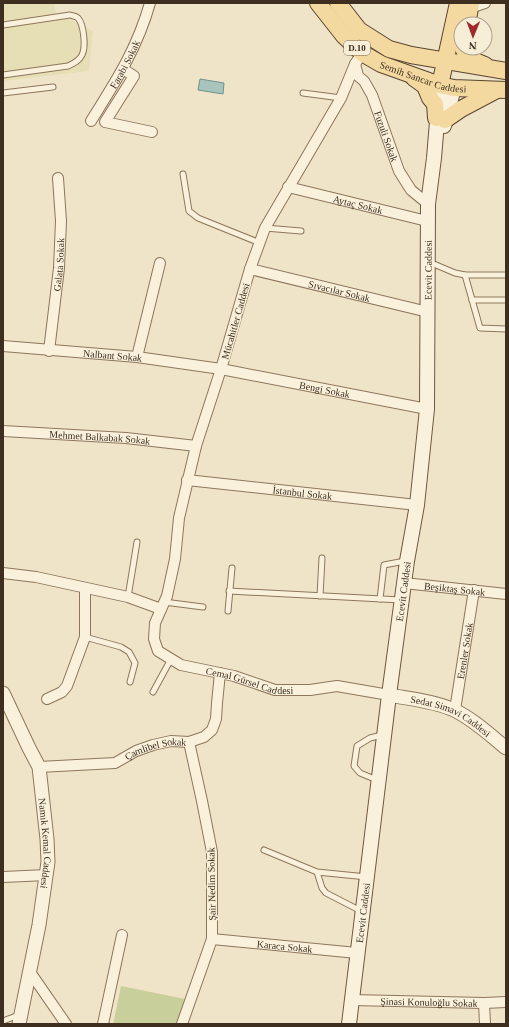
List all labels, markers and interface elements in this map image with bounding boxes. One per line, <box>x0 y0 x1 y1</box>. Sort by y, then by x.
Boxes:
north arrow <box>453 16 493 56</box>
street label: Farabi Sokak <box>108 39 142 90</box>
text: N <box>469 40 477 52</box>
road number: D.10 <box>344 41 370 55</box>
street label: Semih Sancar Caddesi <box>378 59 467 94</box>
street label: Fuzuli Sokak <box>372 109 400 163</box>
street label: Aytaç Sokak <box>332 193 384 216</box>
street label: Galata Sokak <box>51 238 66 292</box>
street label: Ecevit Caddesi <box>423 240 434 300</box>
street label: Sıvacılar Sokak <box>307 278 371 304</box>
street label: Mücahitler Caddesi <box>219 282 252 360</box>
street label: Nalbant Sokak <box>83 348 143 364</box>
street label: Bengi Sokak <box>298 379 351 400</box>
street label: Mehmet Balkabak Sokak <box>49 429 151 447</box>
street label: İstanbul Sokak <box>272 484 333 502</box>
street label: Ecevit Caddesi <box>394 561 413 622</box>
street label: Beşiktaş Sokak <box>424 580 486 598</box>
street label: Erenler Sokak <box>455 622 475 680</box>
street label: Cemal Gürsel Caddesi <box>205 665 294 696</box>
street label: Sedat Simavi Caddesi <box>410 694 493 739</box>
street label: Çamlibel Sokak <box>123 736 187 762</box>
street label: Namık Kemal Caddesi <box>36 797 53 889</box>
street label: Şair Nedim Sokak <box>205 847 218 921</box>
street label: Ecevit Caddesi <box>354 882 372 943</box>
street label: Karaca Sokak <box>256 938 313 955</box>
street label: Şinasi Konuloğlu Sokak <box>380 996 478 1009</box>

